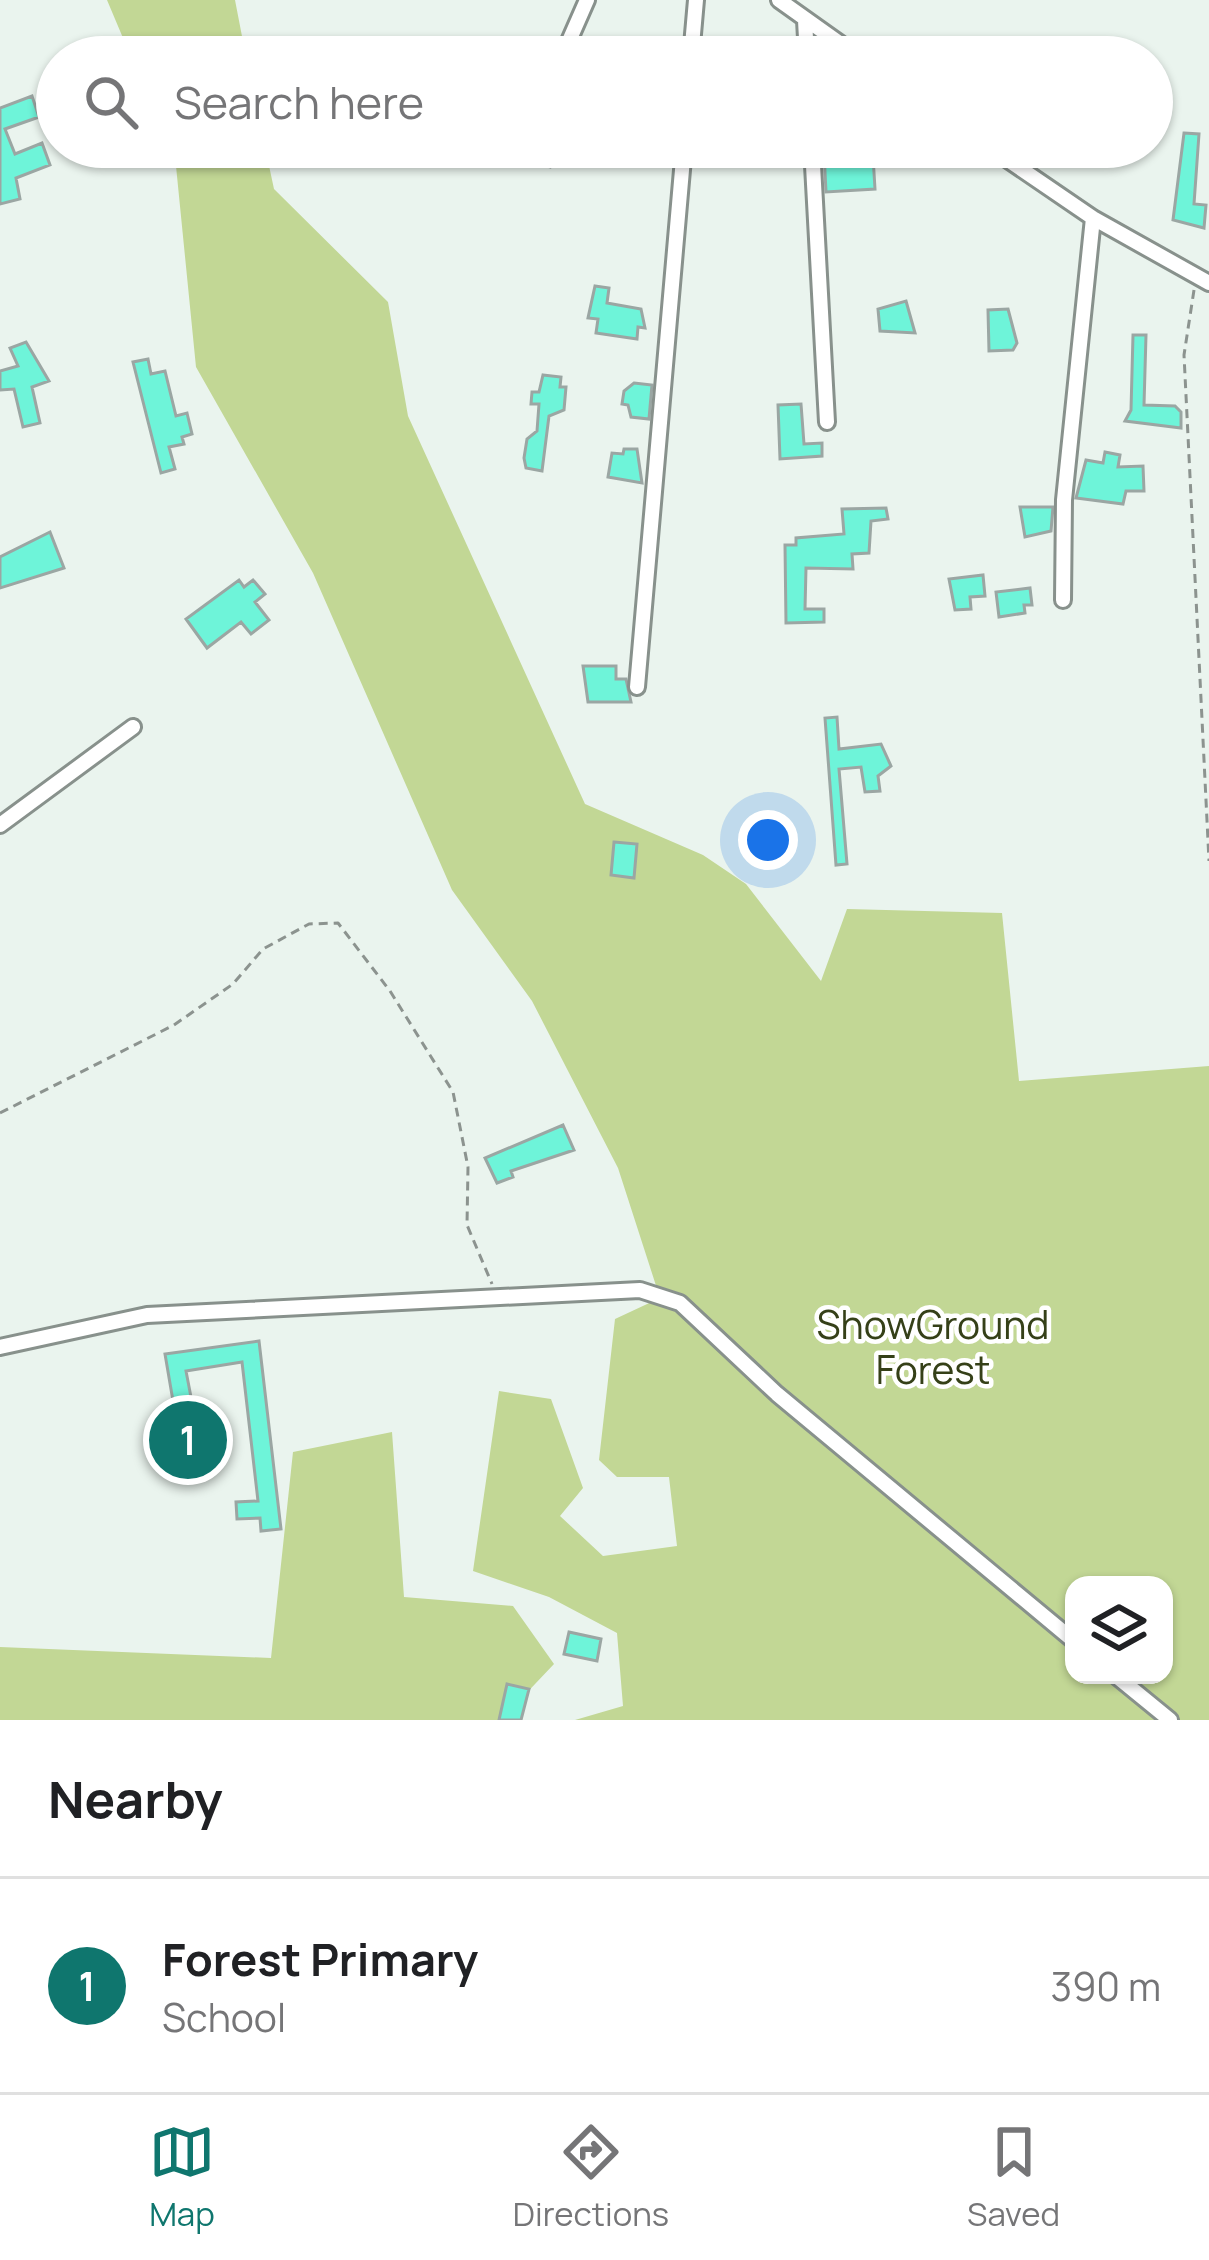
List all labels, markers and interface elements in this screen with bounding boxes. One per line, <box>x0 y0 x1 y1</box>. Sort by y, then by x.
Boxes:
search box <box>36 36 1173 168</box>
icon: search <box>78 69 144 135</box>
text: Search here <box>174 71 424 133</box>
your location <box>738 810 798 870</box>
park label: ShowGround Forest <box>817 1297 1049 1396</box>
pin: 1 <box>149 1395 227 1485</box>
map controls <box>1065 1576 1173 1684</box>
button: layers <box>1065 1576 1173 1684</box>
text: Nearby <box>48 1764 223 1833</box>
text: Forest Primary <box>162 1928 478 1990</box>
text: 1 <box>78 1959 96 2013</box>
text: 390 m <box>1051 1959 1161 2013</box>
text: School <box>162 1990 286 2044</box>
tab: Map <box>149 2119 215 2236</box>
tab: Directions <box>513 2119 669 2236</box>
tab: Saved <box>967 2119 1060 2236</box>

